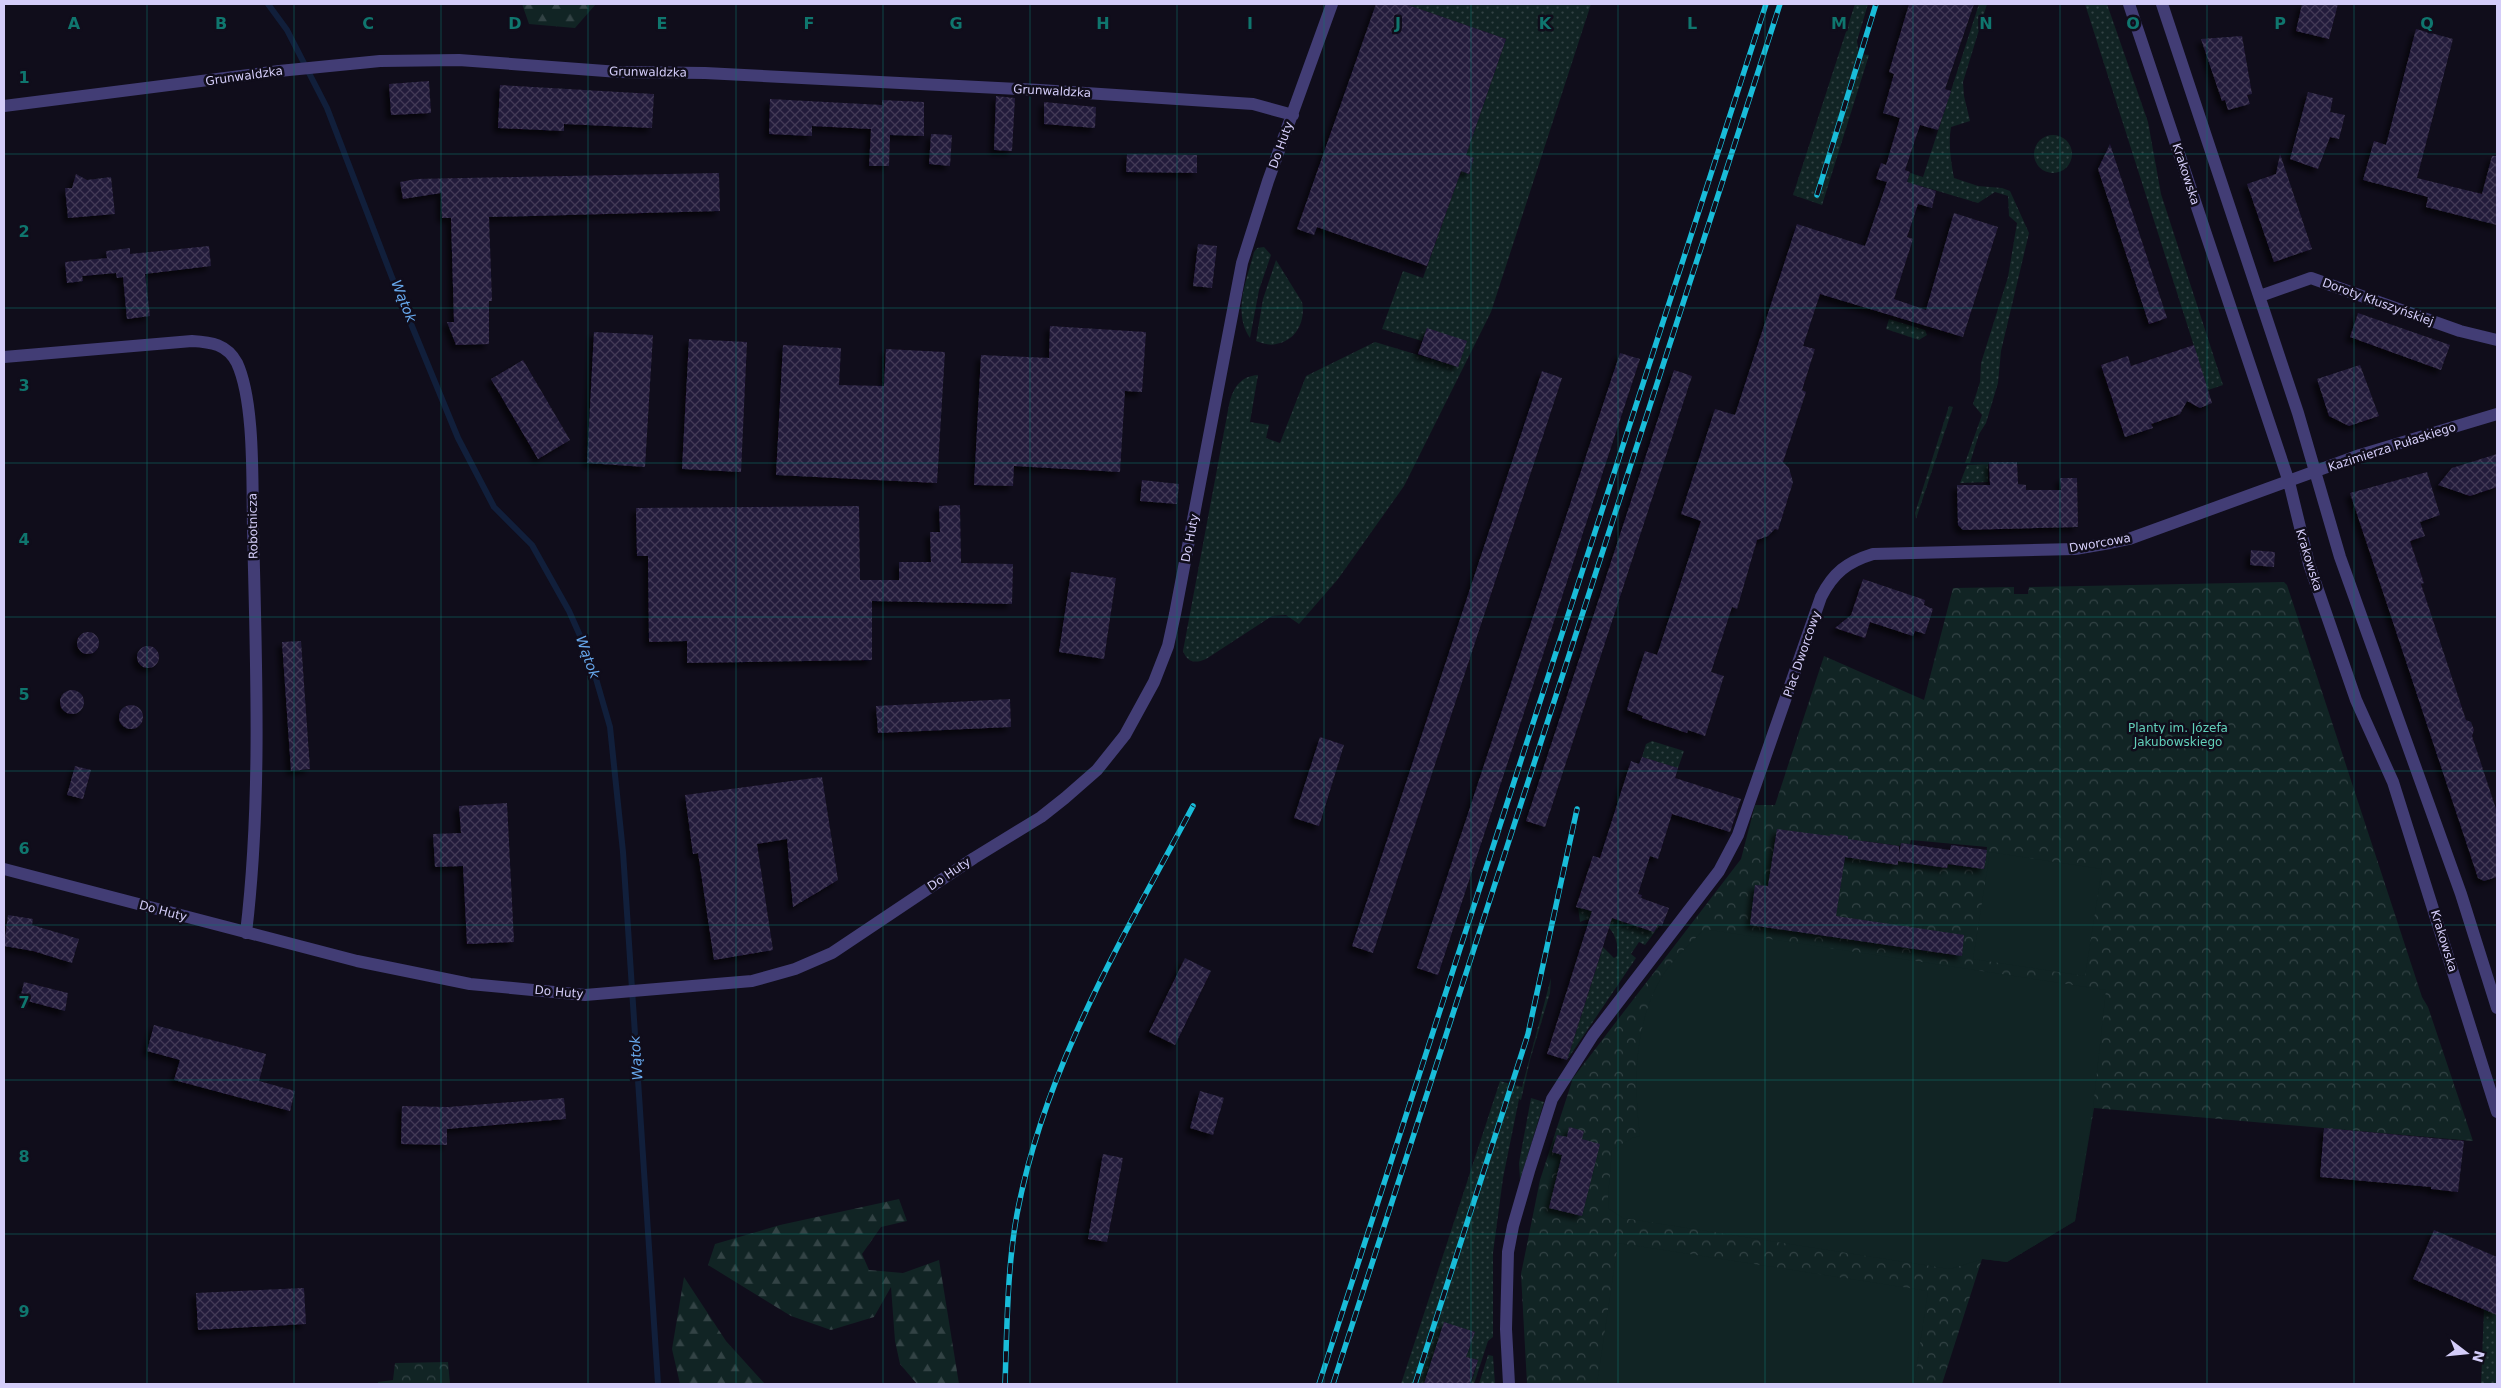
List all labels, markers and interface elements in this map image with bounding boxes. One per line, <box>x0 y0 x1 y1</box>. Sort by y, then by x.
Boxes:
text: A <box>68 14 81 33</box>
text: B <box>215 14 227 33</box>
text: C <box>362 14 374 33</box>
text: D <box>508 14 522 33</box>
text: E <box>657 14 667 33</box>
text: F <box>804 14 814 33</box>
text: G <box>949 14 963 33</box>
text: H <box>1096 14 1110 33</box>
text: I <box>1247 14 1253 33</box>
text: J <box>1394 14 1401 33</box>
text: K <box>1539 14 1552 33</box>
text: L <box>1687 14 1697 33</box>
text: M <box>1831 14 1847 33</box>
text: N <box>1979 14 1993 33</box>
text: O <box>2126 14 2140 33</box>
text: P <box>2274 14 2286 33</box>
text: Q <box>2420 14 2434 33</box>
street label: Grunwaldzka <box>204 64 284 88</box>
street label: Grunwaldzka <box>609 64 687 80</box>
text: 1 <box>18 68 30 87</box>
street label: Grunwaldzka <box>1013 82 1091 100</box>
street label: Do Huty <box>1266 120 1296 170</box>
street label: Krakowska <box>2169 141 2203 207</box>
text: 2 <box>18 222 30 241</box>
street label: Doroty Kłuszyńskiej <box>2320 275 2436 329</box>
water label: Wątok <box>388 277 420 325</box>
text: 3 <box>18 376 30 395</box>
street label: Kazimierza Pułaskiego <box>2326 420 2458 474</box>
street label: Robotnicza <box>245 493 261 559</box>
street label: Do Huty <box>1178 513 1202 563</box>
street label: Krakowska <box>2293 527 2325 593</box>
text: 4 <box>18 530 30 549</box>
street label: Dworcowa <box>2068 531 2132 555</box>
street label: Plac Dworcowy <box>1781 609 1823 699</box>
water label: Wątok <box>573 633 603 682</box>
text: 5 <box>18 685 30 704</box>
park label: Planty im. Józefa Jakubowskiego <box>2128 721 2228 749</box>
text: 6 <box>18 839 30 858</box>
street label: Do Huty <box>925 855 973 893</box>
street label: Do Huty <box>138 898 188 924</box>
street label: Krakowska <box>2428 908 2460 974</box>
street label: Do Huty <box>534 983 584 1001</box>
text: 7 <box>18 993 30 1012</box>
water label: Wątok <box>626 1034 646 1081</box>
text: 8 <box>18 1147 30 1166</box>
text: 9 <box>18 1302 30 1321</box>
north arrow <box>2441 1328 2491 1378</box>
text: N <box>2469 1349 2488 1364</box>

